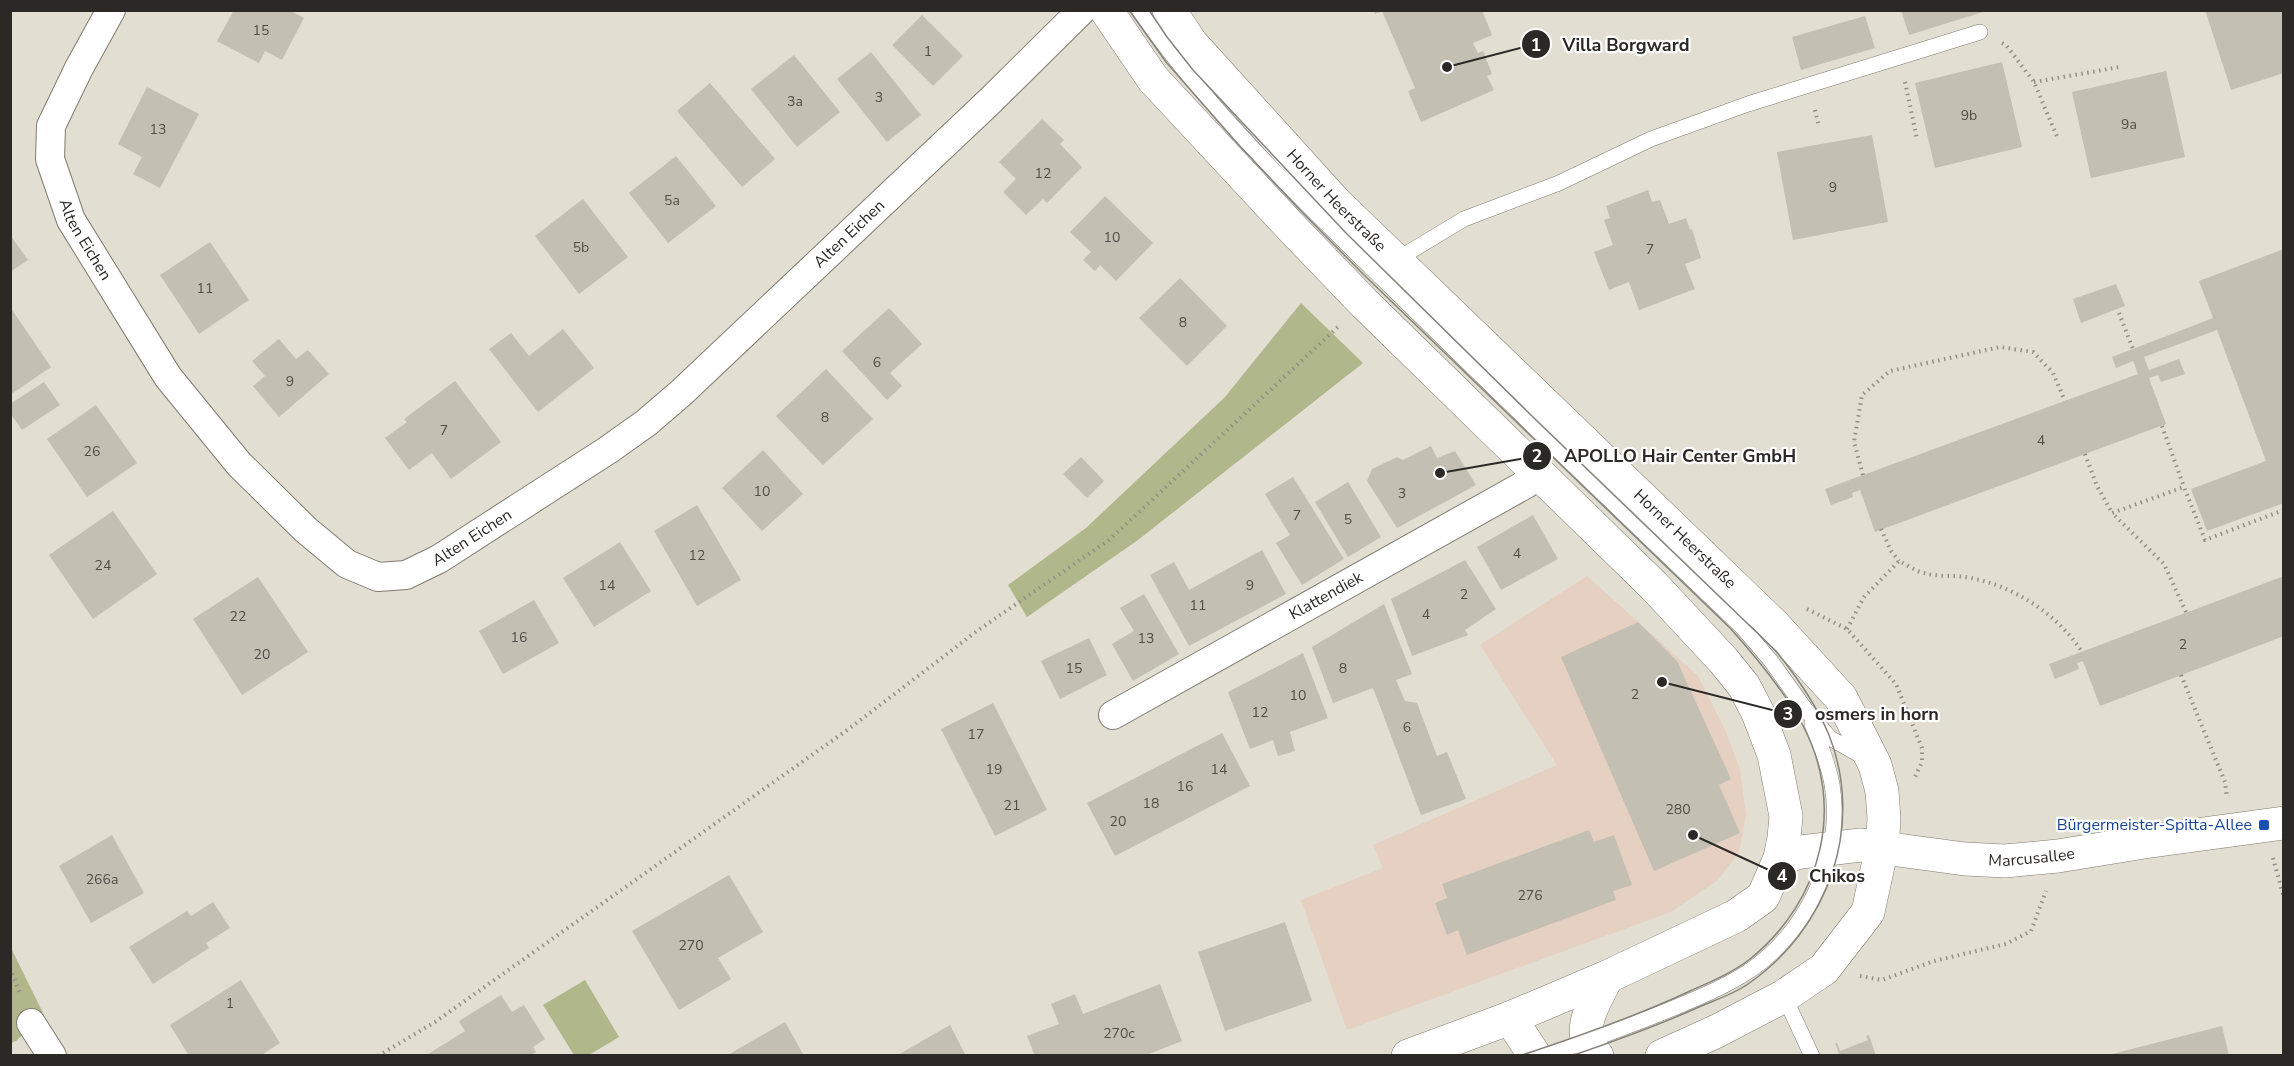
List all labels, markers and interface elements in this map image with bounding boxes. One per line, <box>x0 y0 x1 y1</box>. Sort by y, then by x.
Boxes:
house number: 15 <box>253 21 269 40</box>
callout: Villa Borgward <box>1521 26 1702 62</box>
text: 1 <box>1531 33 1541 57</box>
text: Villa Borgward <box>1562 33 1689 57</box>
house number: 1 <box>924 42 932 61</box>
house number: 3 <box>875 88 883 107</box>
house number: 3a <box>787 92 803 111</box>
house number: 9b <box>1961 106 1977 125</box>
house number: 9a <box>2121 115 2137 134</box>
house number: 13 <box>150 120 166 139</box>
street label: Horner Heerstraße <box>1281 144 1391 257</box>
house number: 12 <box>1035 164 1051 183</box>
house number: 9 <box>1829 178 1837 197</box>
house number: 5a <box>664 191 680 210</box>
street label: Alten Eichen <box>809 195 890 273</box>
street label: Alten Eichen <box>54 196 117 285</box>
house number: 10 <box>1104 228 1120 247</box>
house number: 5b <box>573 238 589 257</box>
house number: 7 <box>1646 240 1654 259</box>
house number: 11 <box>197 279 213 298</box>
house number: 8 <box>1179 313 1187 332</box>
house number: 6 <box>873 353 881 372</box>
house number: 9 <box>286 372 294 391</box>
house number: 8 <box>821 408 829 427</box>
house number: 7 <box>440 421 448 440</box>
house number: 4 <box>2037 431 2045 450</box>
callout: APOLLO Hair Center GmbH <box>1522 438 1808 474</box>
house number: 26 <box>84 442 100 461</box>
text: 2 <box>1532 444 1542 468</box>
text: APOLLO Hair Center GmbH <box>1564 444 1796 468</box>
house number: 10 <box>754 482 770 501</box>
house number: 3 <box>1398 484 1406 503</box>
street label: Horner Heerstraße <box>1629 484 1741 594</box>
street label: Alten Eichen <box>429 504 516 572</box>
house number: 7 <box>1293 506 1301 525</box>
house number: 5 <box>1344 510 1352 529</box>
house number: 4 <box>1513 544 1521 563</box>
house number: 12 <box>689 546 705 565</box>
house number: 24 <box>95 556 111 575</box>
street label: Klattendiek <box>1285 566 1368 625</box>
house number: 14 <box>599 576 615 595</box>
house number: 9 <box>1246 576 1254 595</box>
house number: 2 <box>1460 585 1468 604</box>
house number: 11 <box>1190 596 1206 615</box>
house number: 4 <box>1422 605 1430 624</box>
house number: 22 <box>230 607 246 626</box>
house number: 16 <box>511 628 527 647</box>
house number: 13 <box>1138 629 1154 648</box>
house number: 2 <box>2179 635 2187 654</box>
house number: 20 <box>254 645 270 664</box>
house number: 15 <box>1066 659 1082 678</box>
house number: 8 <box>1339 659 1347 678</box>
house number: 2 <box>1631 685 1639 704</box>
house number: 10 <box>1290 686 1306 705</box>
callout: osmers in horn <box>1773 696 1951 732</box>
text: 3 <box>1783 702 1793 726</box>
text: osmers in horn <box>1815 702 1939 726</box>
house number: 12 <box>1252 703 1268 722</box>
house number: 6 <box>1403 718 1411 737</box>
house number: 17 <box>968 725 984 744</box>
house number: 19 <box>986 760 1002 779</box>
house number: 14 <box>1211 760 1227 779</box>
house number: 16 <box>1177 777 1193 796</box>
house number: 18 <box>1143 794 1159 813</box>
house number: 21 <box>1004 796 1020 815</box>
house number: 280 <box>1665 800 1691 819</box>
house number: 20 <box>1110 812 1126 831</box>
place label: Bürgermeister-Spitta-Allee <box>2057 814 2252 836</box>
marker: Bürgermeister-Spitta-Allee <box>2257 818 2271 832</box>
street label: Marcusallee <box>1988 842 2076 872</box>
callout: Chikos <box>1767 858 1877 894</box>
text: 4 <box>1777 864 1788 888</box>
text: Chikos <box>1809 864 1865 888</box>
house number: 266a <box>86 870 118 889</box>
house number: 276 <box>1517 886 1543 905</box>
house number: 270 <box>678 936 704 955</box>
house number: 1 <box>226 994 234 1013</box>
house number: 270c <box>1103 1024 1135 1043</box>

